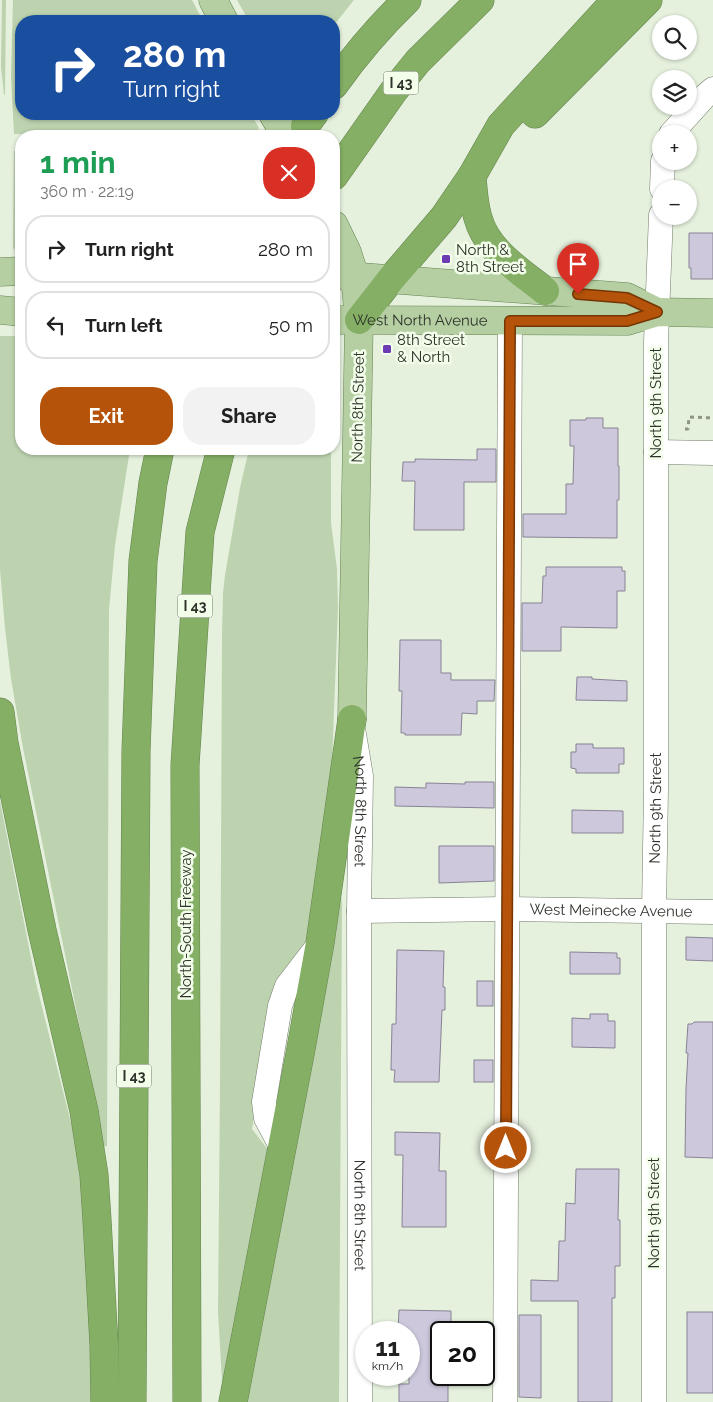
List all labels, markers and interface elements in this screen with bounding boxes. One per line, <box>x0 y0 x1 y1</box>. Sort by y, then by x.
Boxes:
map controls <box>652 15 697 225</box>
button: search <box>652 15 697 60</box>
text: 280 m <box>123 34 226 75</box>
icon: right <box>40 35 105 100</box>
button: layers <box>652 70 697 115</box>
road number: I 43 <box>384 72 418 95</box>
text: Turn right <box>123 76 220 102</box>
button: + <box>652 125 697 170</box>
text: 1 min <box>40 145 116 180</box>
button: close <box>263 147 315 199</box>
button: − <box>652 180 697 225</box>
text: 360 m · 22:19 <box>40 182 134 201</box>
icon: right <box>42 235 70 263</box>
text: Turn right <box>85 238 174 260</box>
text: 280 m <box>258 238 313 260</box>
place label: North & 8th Street <box>456 241 524 276</box>
pin <box>557 243 599 294</box>
icon: arrive <box>564 250 592 278</box>
marker: North & 8th Street <box>440 253 452 265</box>
icon: left <box>42 311 70 339</box>
street label: West North Avenue <box>352 311 488 330</box>
text: Turn left <box>85 314 162 336</box>
text: 50 m <box>269 314 313 336</box>
place label: 8th Street & North <box>397 331 465 366</box>
marker: 8th Street & North <box>381 343 393 355</box>
street label: North 9th Street <box>647 347 665 459</box>
street label: North 8th Street <box>348 351 368 463</box>
button: Exit <box>40 387 173 445</box>
button: Share <box>183 387 315 445</box>
road number: I 43 <box>178 594 212 618</box>
street label: North 9th Street <box>646 752 665 864</box>
street label: North 8th Street <box>349 754 370 867</box>
street label: North-South Freeway <box>177 849 195 999</box>
street label: West Meinecke Avenue <box>529 900 693 921</box>
road number: I 43 <box>116 1064 152 1088</box>
position arrow <box>479 1121 531 1173</box>
street label: North 9th Street <box>645 1157 663 1269</box>
street label: North 8th Street <box>351 1160 369 1271</box>
speed limit sign: 20 <box>430 1321 495 1386</box>
text: 11 <box>375 1332 400 1362</box>
text: km/h <box>372 1359 403 1373</box>

